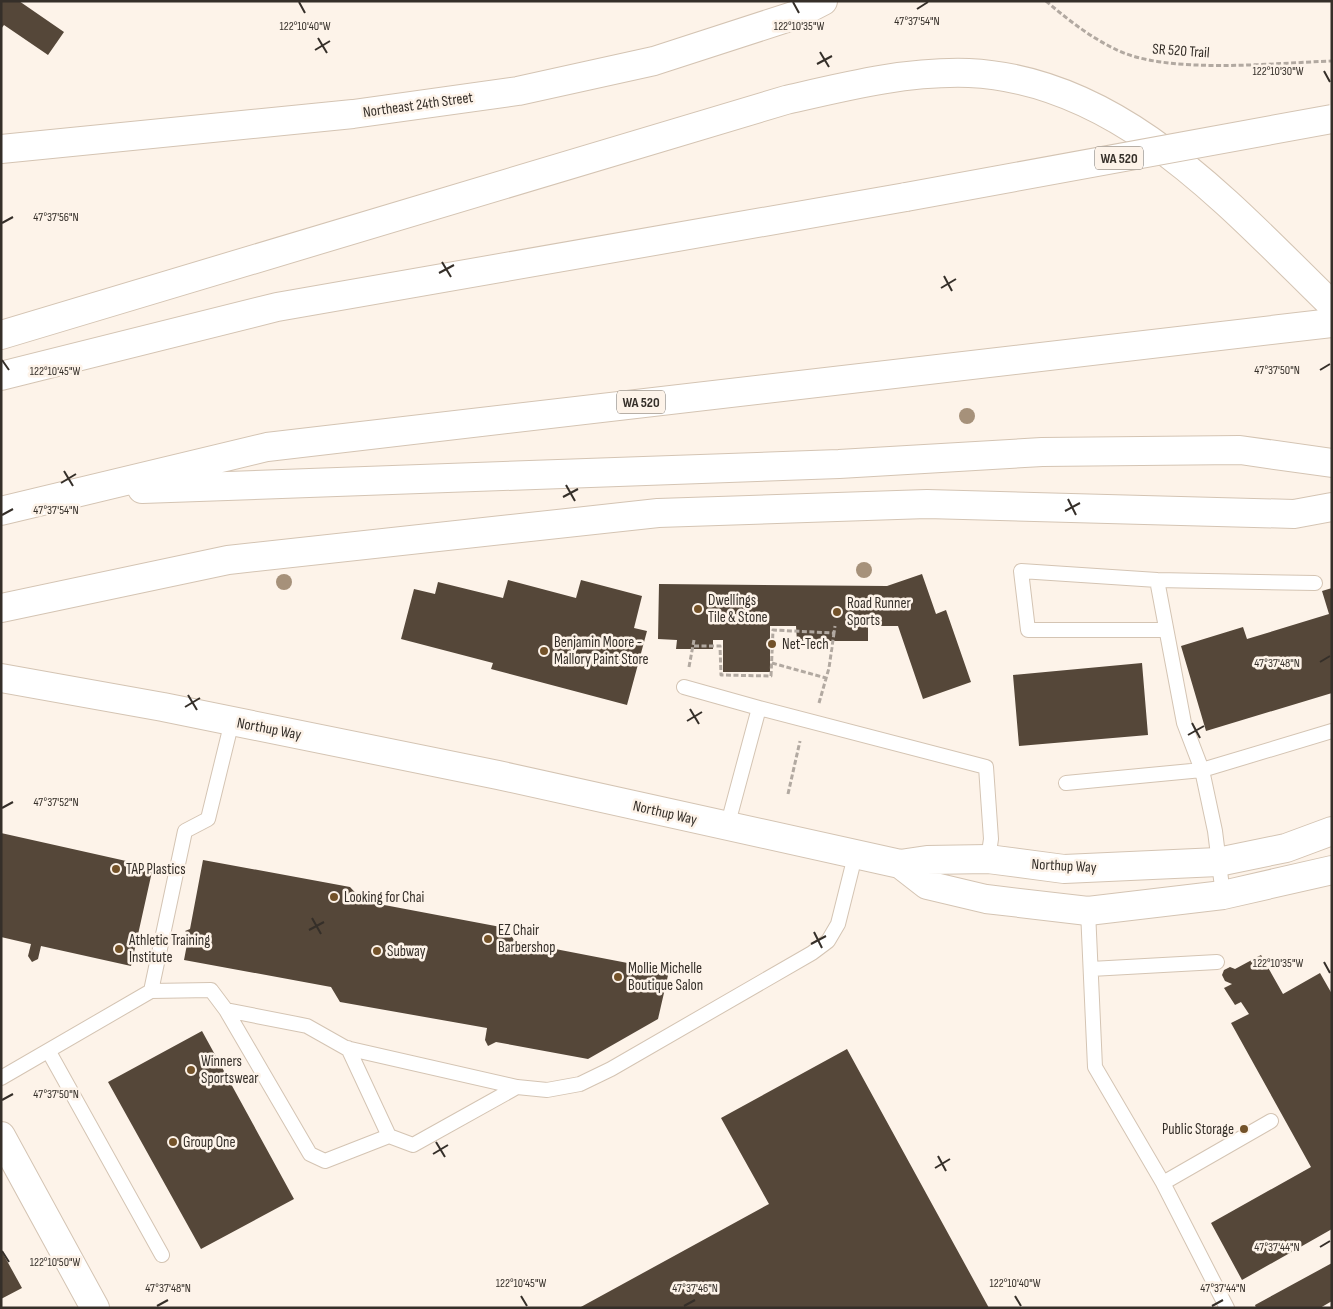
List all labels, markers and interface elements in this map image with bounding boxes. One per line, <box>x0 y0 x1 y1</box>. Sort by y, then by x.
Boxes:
text: 47°37'54"N <box>894 14 940 29</box>
text: 122°10'40"W <box>280 19 331 34</box>
text: 122°10'35"W <box>774 19 824 34</box>
street label: SR 520 Trail <box>1152 40 1210 62</box>
text: 122°10'30"W <box>1253 64 1304 79</box>
street label: Northeast 24th Street <box>362 88 475 122</box>
road number: WA 520 <box>1095 146 1143 170</box>
text: 47°37'56"N <box>33 210 79 225</box>
text: 47°37'50"N <box>1254 363 1300 378</box>
text: 122°10'45"W <box>30 364 80 379</box>
road number: WA 520 <box>617 391 665 414</box>
text: 47°37'54"N <box>33 503 79 518</box>
place label: Dwellings Tile & Stone <box>708 591 768 627</box>
place label: Road Runner Sports <box>847 594 911 630</box>
marker: Dwellings Tile & Stone <box>692 603 704 615</box>
marker: Road Runner Sports <box>831 606 843 618</box>
place label: Benjamin Moore - Mallory Paint Store <box>554 633 648 669</box>
place label: Net-Tech <box>782 635 829 654</box>
marker: Net-Tech <box>766 638 778 650</box>
marker: Benjamin Moore - Mallory Paint Store <box>538 645 550 657</box>
text: 47°37'48"N <box>1254 656 1300 671</box>
street label: Northup Way <box>235 713 303 745</box>
text: 47°37'52"N <box>33 795 79 810</box>
street label: Northup Way <box>631 796 699 830</box>
street label: Northup Way <box>1031 855 1097 877</box>
place label: TAP Plastics <box>126 860 186 879</box>
marker: TAP Plastics <box>110 863 122 875</box>
place label: Looking for Chai <box>344 888 425 907</box>
marker: Looking for Chai <box>328 891 340 903</box>
place label: EZ Chair Barbershop <box>498 921 555 957</box>
place label: Athletic Training Institute <box>128 931 210 967</box>
marker: EZ Chair Barbershop <box>482 933 494 945</box>
place label: Subway <box>387 942 426 961</box>
marker: Athletic Training Institute <box>113 943 125 955</box>
marker: Subway <box>371 945 383 957</box>
text: 122°10'35"W <box>1253 956 1303 971</box>
place label: Mollie Michelle Boutique Salon <box>628 959 703 995</box>
marker: Mollie Michelle Boutique Salon <box>612 971 624 983</box>
place label: Winners Sportswear <box>201 1052 259 1088</box>
marker: Winners Sportswear <box>185 1064 197 1076</box>
text: 47°37'50"N <box>33 1087 79 1102</box>
place label: Public Storage <box>1162 1120 1234 1139</box>
marker: Public Storage <box>1238 1123 1250 1135</box>
place label: Group One <box>183 1133 236 1152</box>
marker: Group One <box>167 1136 179 1148</box>
text: 47°37'44"N <box>1254 1240 1300 1255</box>
text: 122°10'50"W <box>30 1255 81 1270</box>
text: 122°10'45"W <box>496 1276 546 1291</box>
text: 122°10'40"W <box>990 1276 1041 1291</box>
text: 47°37'48"N <box>145 1281 191 1296</box>
text: 47°37'46"N <box>672 1281 718 1296</box>
text: 47°37'44"N <box>1200 1281 1246 1296</box>

